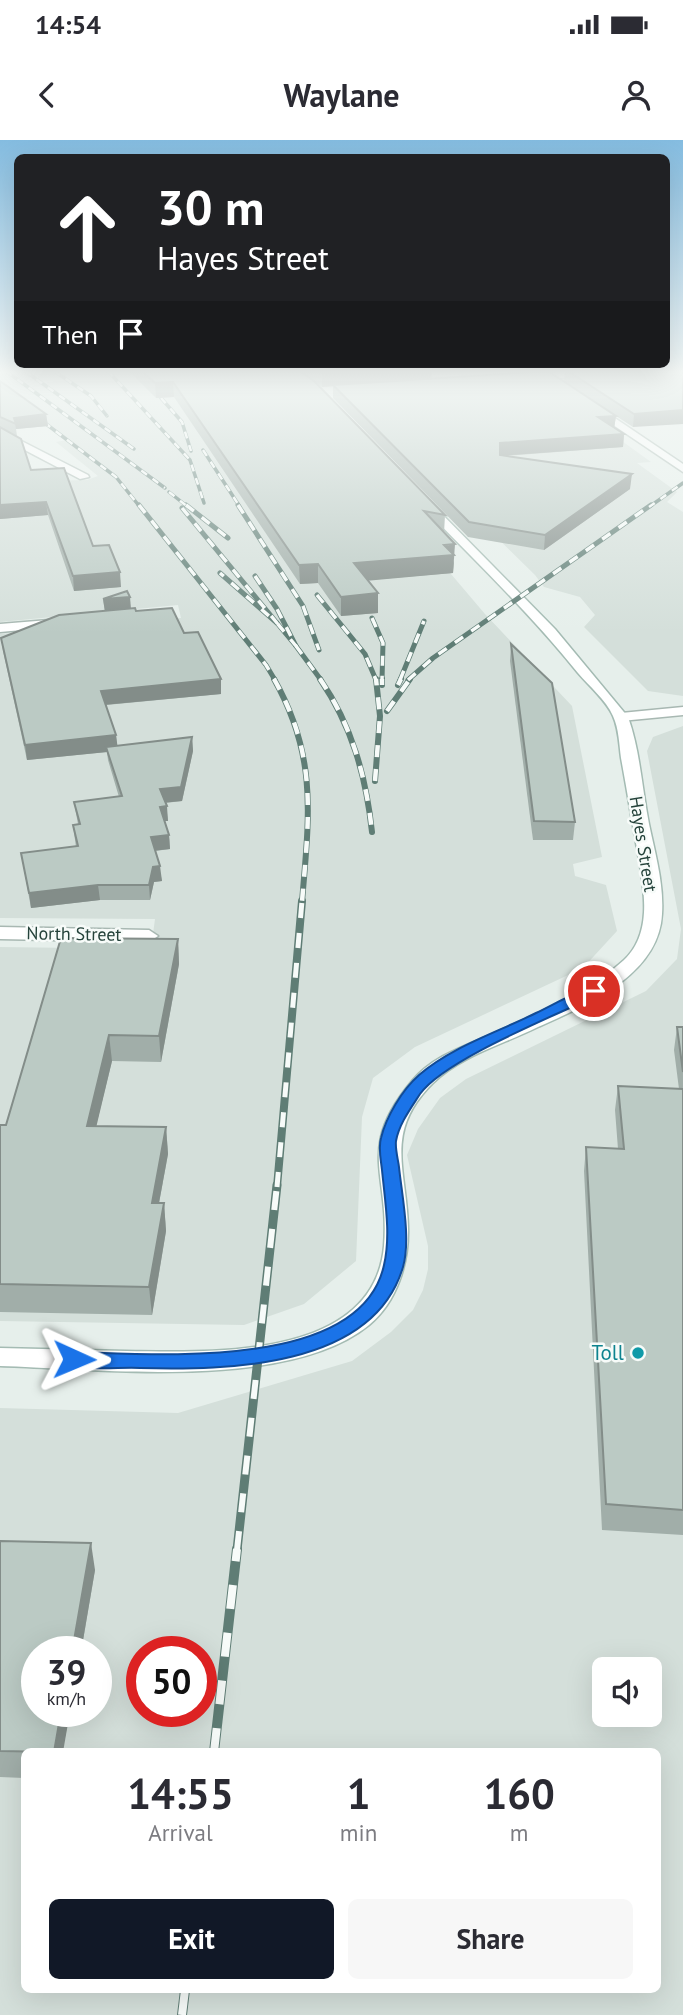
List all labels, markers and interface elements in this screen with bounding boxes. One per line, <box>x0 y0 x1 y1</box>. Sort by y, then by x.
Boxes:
text: 14:54 <box>35 8 101 41</box>
text: Waylane <box>283 74 400 116</box>
icon: back <box>28 76 66 114</box>
icon: person <box>617 76 655 114</box>
text: 30 m <box>157 175 264 239</box>
icon: ahead <box>42 182 133 273</box>
text: Hayes Street <box>157 237 329 279</box>
icon: arrive <box>112 315 150 353</box>
text: Then <box>42 318 98 351</box>
street label: Hayes Street <box>625 794 662 893</box>
street label: North Street <box>26 921 122 946</box>
pin <box>564 961 624 1021</box>
icon: arrive <box>575 972 613 1010</box>
position arrow <box>37 1322 111 1396</box>
place label: Toll <box>592 1339 624 1366</box>
marker: Toll <box>630 1345 646 1361</box>
speed limit sign: 50 <box>126 1636 217 1727</box>
text: 39 <box>47 1649 86 1695</box>
map controls <box>592 1657 662 1727</box>
button: sound <box>592 1657 662 1727</box>
text: km/h <box>47 1687 86 1710</box>
text: 14:55 <box>127 1766 234 1821</box>
text: 1 <box>347 1766 370 1821</box>
text: 160 <box>483 1766 555 1821</box>
text: Arrival <box>148 1818 213 1847</box>
text: min <box>340 1818 377 1847</box>
text: m <box>510 1818 528 1847</box>
button: Exit <box>49 1899 334 1979</box>
button: Share <box>348 1899 633 1979</box>

